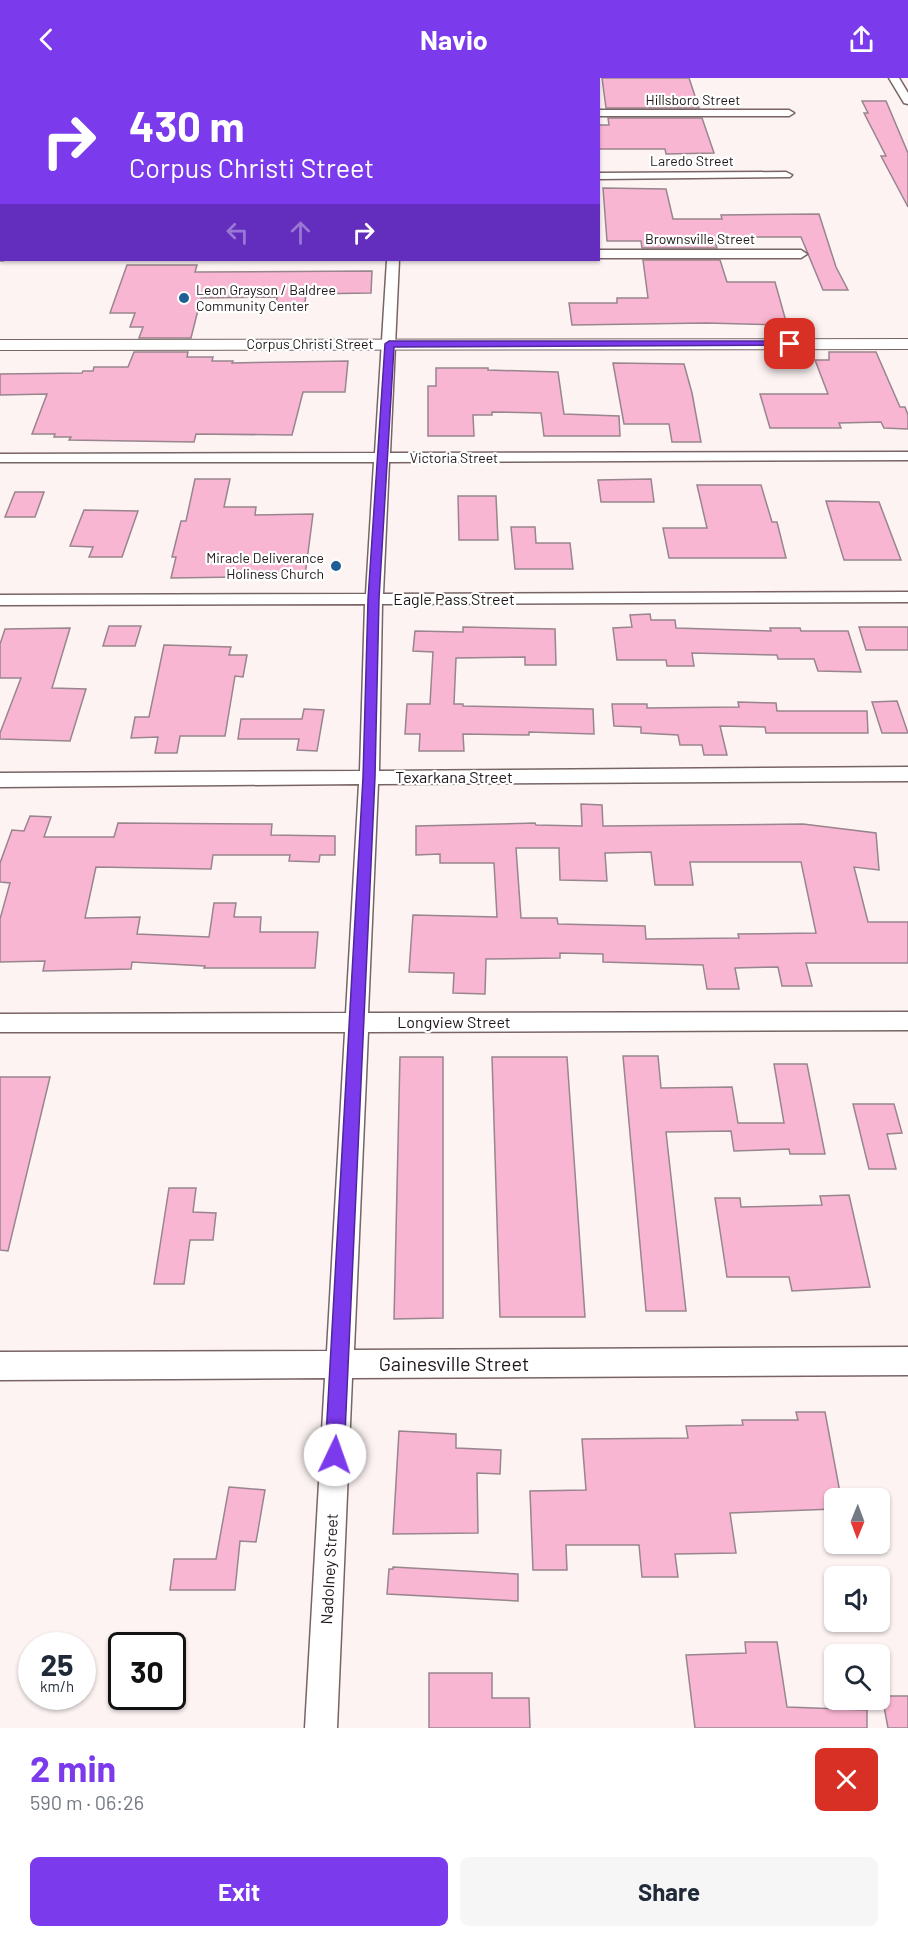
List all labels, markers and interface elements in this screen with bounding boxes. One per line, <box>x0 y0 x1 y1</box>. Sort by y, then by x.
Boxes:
icon: back <box>30 23 63 56</box>
text: Navio <box>420 23 488 55</box>
icon: share <box>845 23 878 56</box>
street label: Hillsboro Street <box>646 91 740 108</box>
text: 430 m <box>129 100 245 150</box>
icon: right <box>30 102 108 180</box>
text: Corpus Christi Street <box>129 151 374 183</box>
street label: Laredo Street <box>650 152 734 169</box>
icon: left <box>221 216 254 249</box>
icon: ahead <box>284 216 317 249</box>
icon: right <box>347 216 380 249</box>
street label: Brownsville Street <box>645 230 755 247</box>
place label: Leon Grayson / Baldree Community Center <box>196 281 336 314</box>
marker: Leon Grayson / Baldree Community Center <box>177 291 191 305</box>
pin <box>764 318 815 369</box>
icon: arrive <box>773 327 806 360</box>
street label: Corpus Christi Street <box>246 335 374 352</box>
street label: Victoria Street <box>410 449 498 466</box>
place label: Miracle Deliverance Holiness Church <box>206 549 324 582</box>
marker: Miracle Deliverance Holiness Church <box>329 559 343 573</box>
street label: Eagle Pass Street <box>393 589 515 608</box>
street label: Texarkana Street <box>395 767 513 786</box>
street label: Longview Street <box>397 1012 511 1031</box>
street label: Gainesville Street <box>379 1351 529 1375</box>
position arrow <box>303 1423 367 1487</box>
north arrow <box>824 1488 890 1554</box>
map controls <box>824 1488 890 1710</box>
street label: Nadolney Street <box>316 1513 341 1625</box>
button: sound <box>824 1566 890 1632</box>
speed limit sign: 30 <box>108 1632 186 1710</box>
button: search <box>824 1644 890 1710</box>
text: 25 <box>41 1646 73 1682</box>
text: km/h <box>40 1677 74 1695</box>
text: 2 min <box>30 1746 116 1789</box>
button: close <box>815 1748 878 1811</box>
text: 590 m · 06:26 <box>30 1790 144 1814</box>
button: Exit <box>30 1857 448 1926</box>
button: Share <box>460 1857 878 1926</box>

